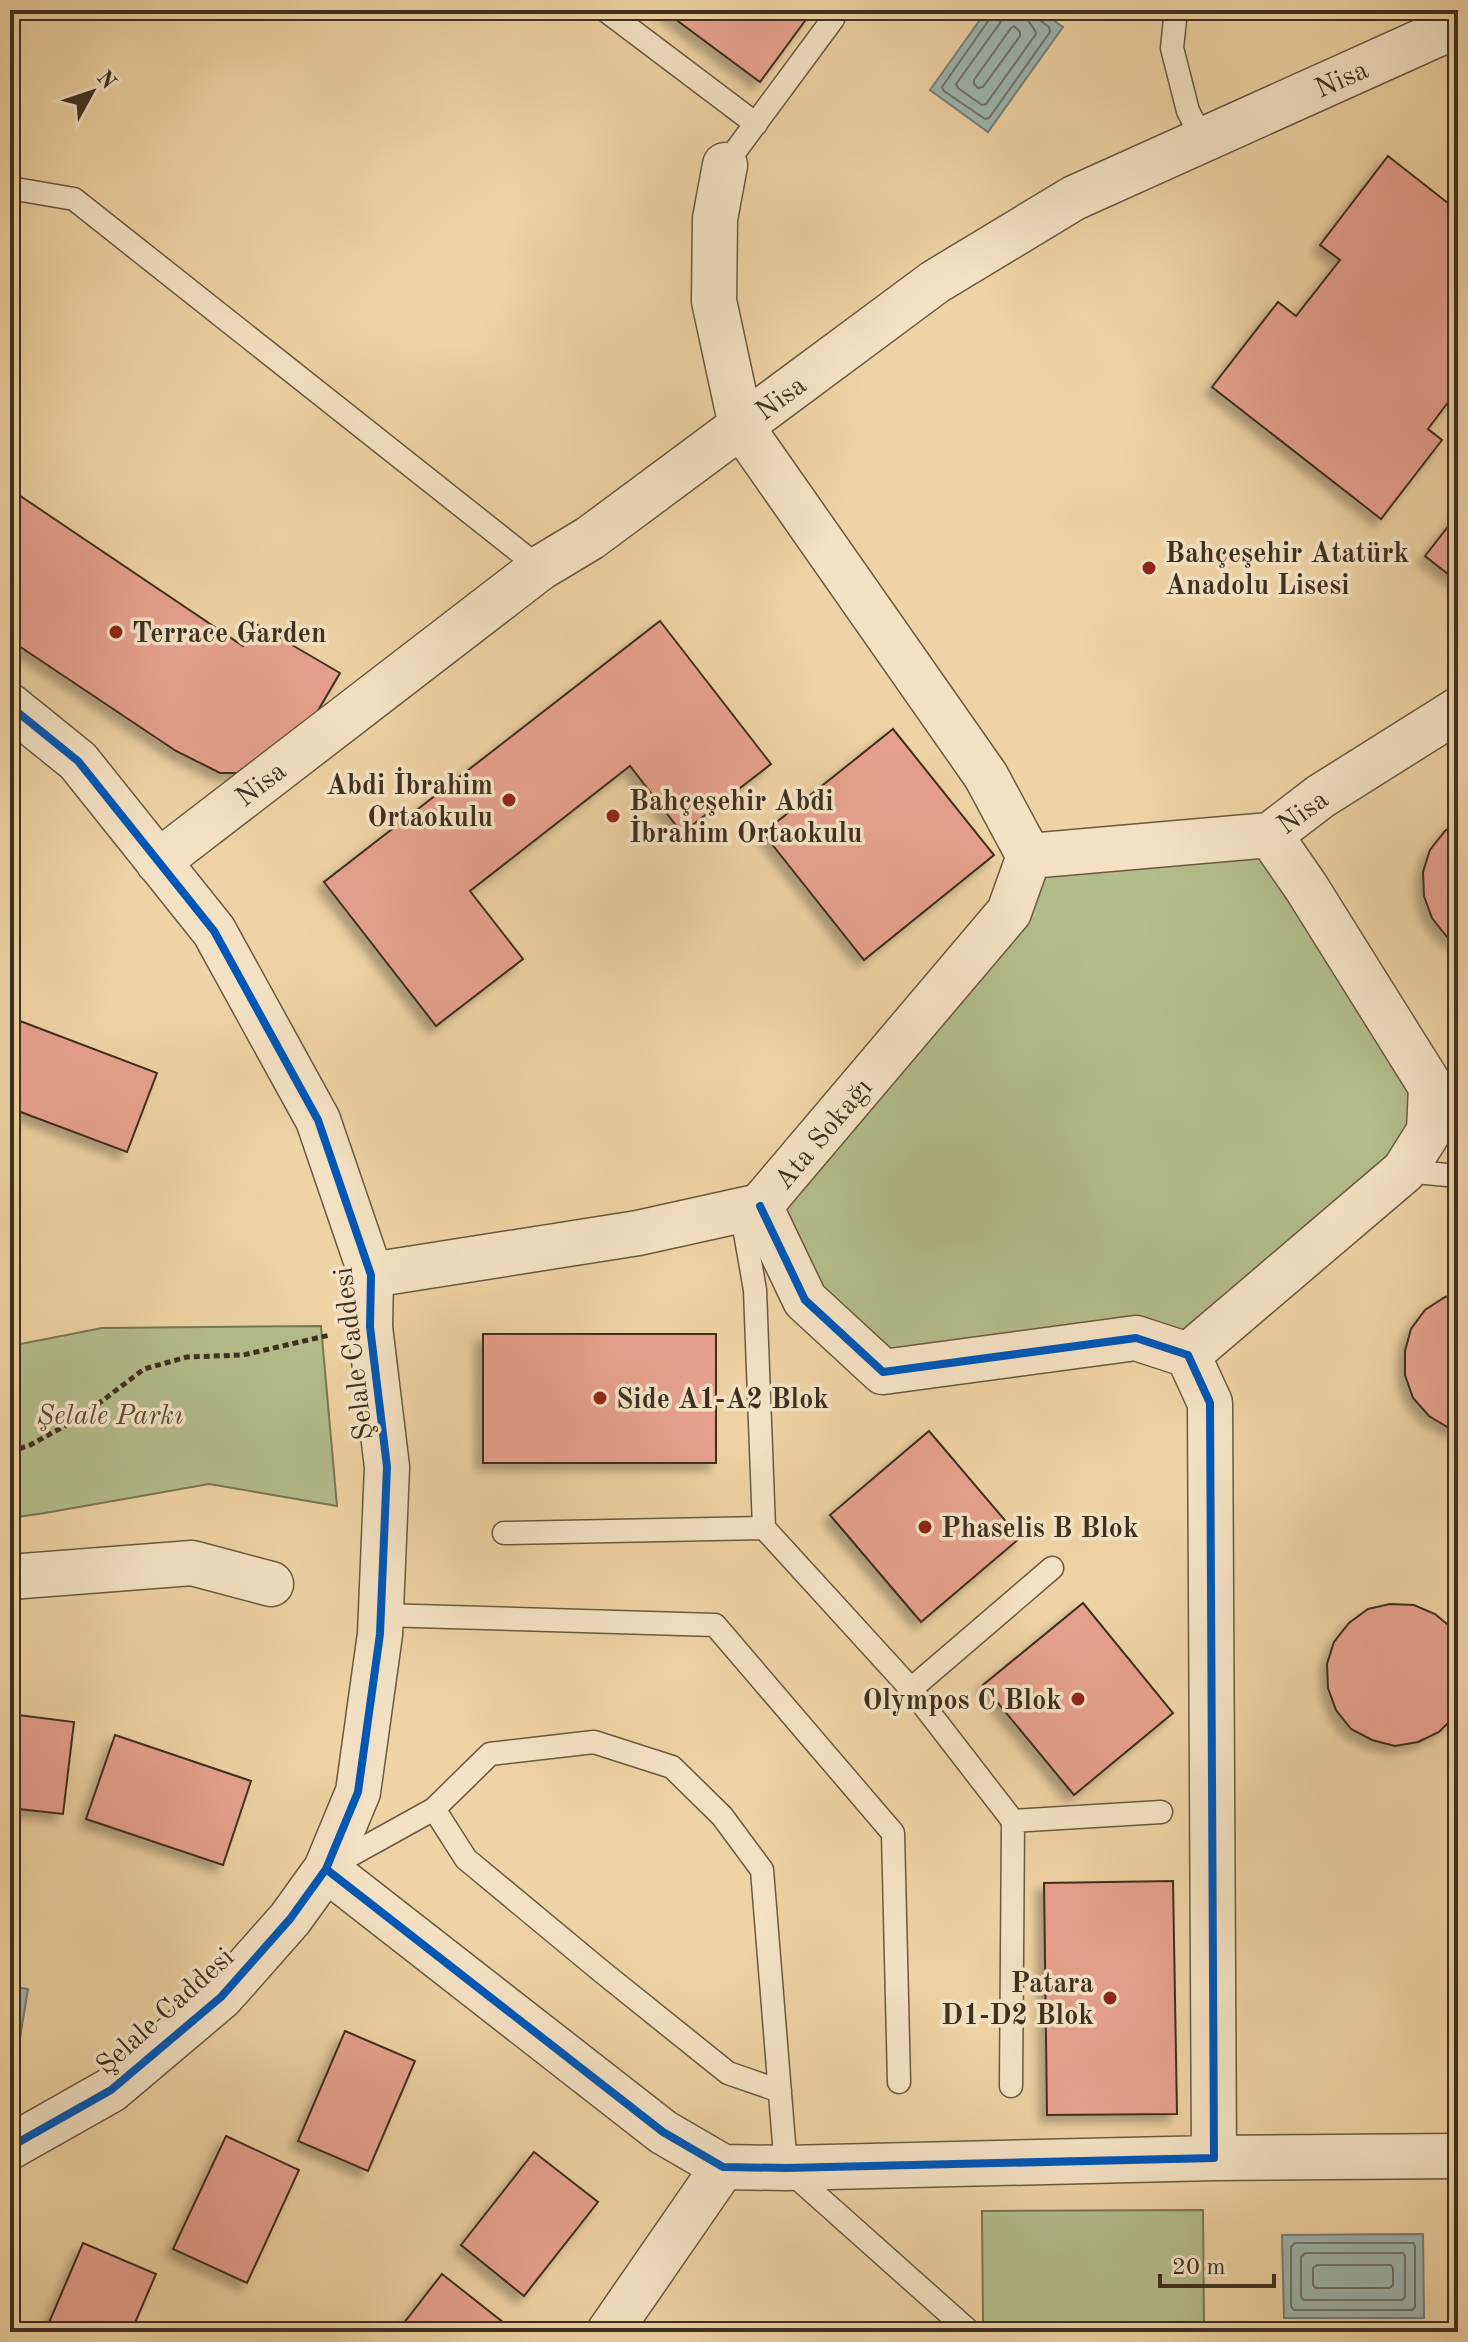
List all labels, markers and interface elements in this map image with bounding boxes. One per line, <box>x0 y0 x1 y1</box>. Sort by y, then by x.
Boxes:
north arrow <box>52 52 132 132</box>
street label: Nisa <box>1311 57 1373 105</box>
text: N <box>92 67 120 94</box>
street label: Nisa <box>751 372 812 427</box>
place label: Bahçeşehir Atatürk Anadolu Lisesi <box>1165 541 1410 601</box>
marker: Bahçeşehir Atatürk Anadolu Lisesi <box>1140 559 1158 577</box>
place label: Terrace Garden <box>132 621 327 649</box>
marker: Terrace Garden <box>107 623 125 641</box>
street label: Nisa <box>232 757 292 813</box>
place label: Abdi İbrahim Ortaokulu <box>326 767 493 833</box>
street label: Nisa <box>1273 786 1334 841</box>
place label: Bahçeşehir Abdi İbrahim Ortaokulu <box>629 789 862 849</box>
marker: Abdi İbrahim Ortaokulu <box>500 791 518 809</box>
marker: Bahçeşehir Abdi İbrahim Ortaokulu <box>604 807 622 825</box>
street label: Ata Sokağı <box>770 1074 878 1196</box>
street label: Şelale Caddesi <box>330 1265 379 1442</box>
place label: Side A1-A2 Blok <box>616 1387 829 1415</box>
marker: Side A1-A2 Blok <box>591 1389 609 1407</box>
park label: Şelale Parkı <box>37 1403 183 1431</box>
place label: Phaselis B Blok <box>941 1516 1139 1544</box>
marker: Phaselis B Blok <box>916 1518 934 1536</box>
place label: Olympos C Blok <box>863 1688 1062 1716</box>
marker: Olympos C Blok <box>1069 1690 1087 1708</box>
street label: Şelale Caddesi <box>92 1943 240 2081</box>
place label: Patara D1-D2 Blok <box>941 1971 1094 2031</box>
marker: Patara D1-D2 Blok <box>1101 1989 1119 2007</box>
scale bar <box>1160 2238 1274 2288</box>
text: 20 m <box>1172 2256 1226 2280</box>

